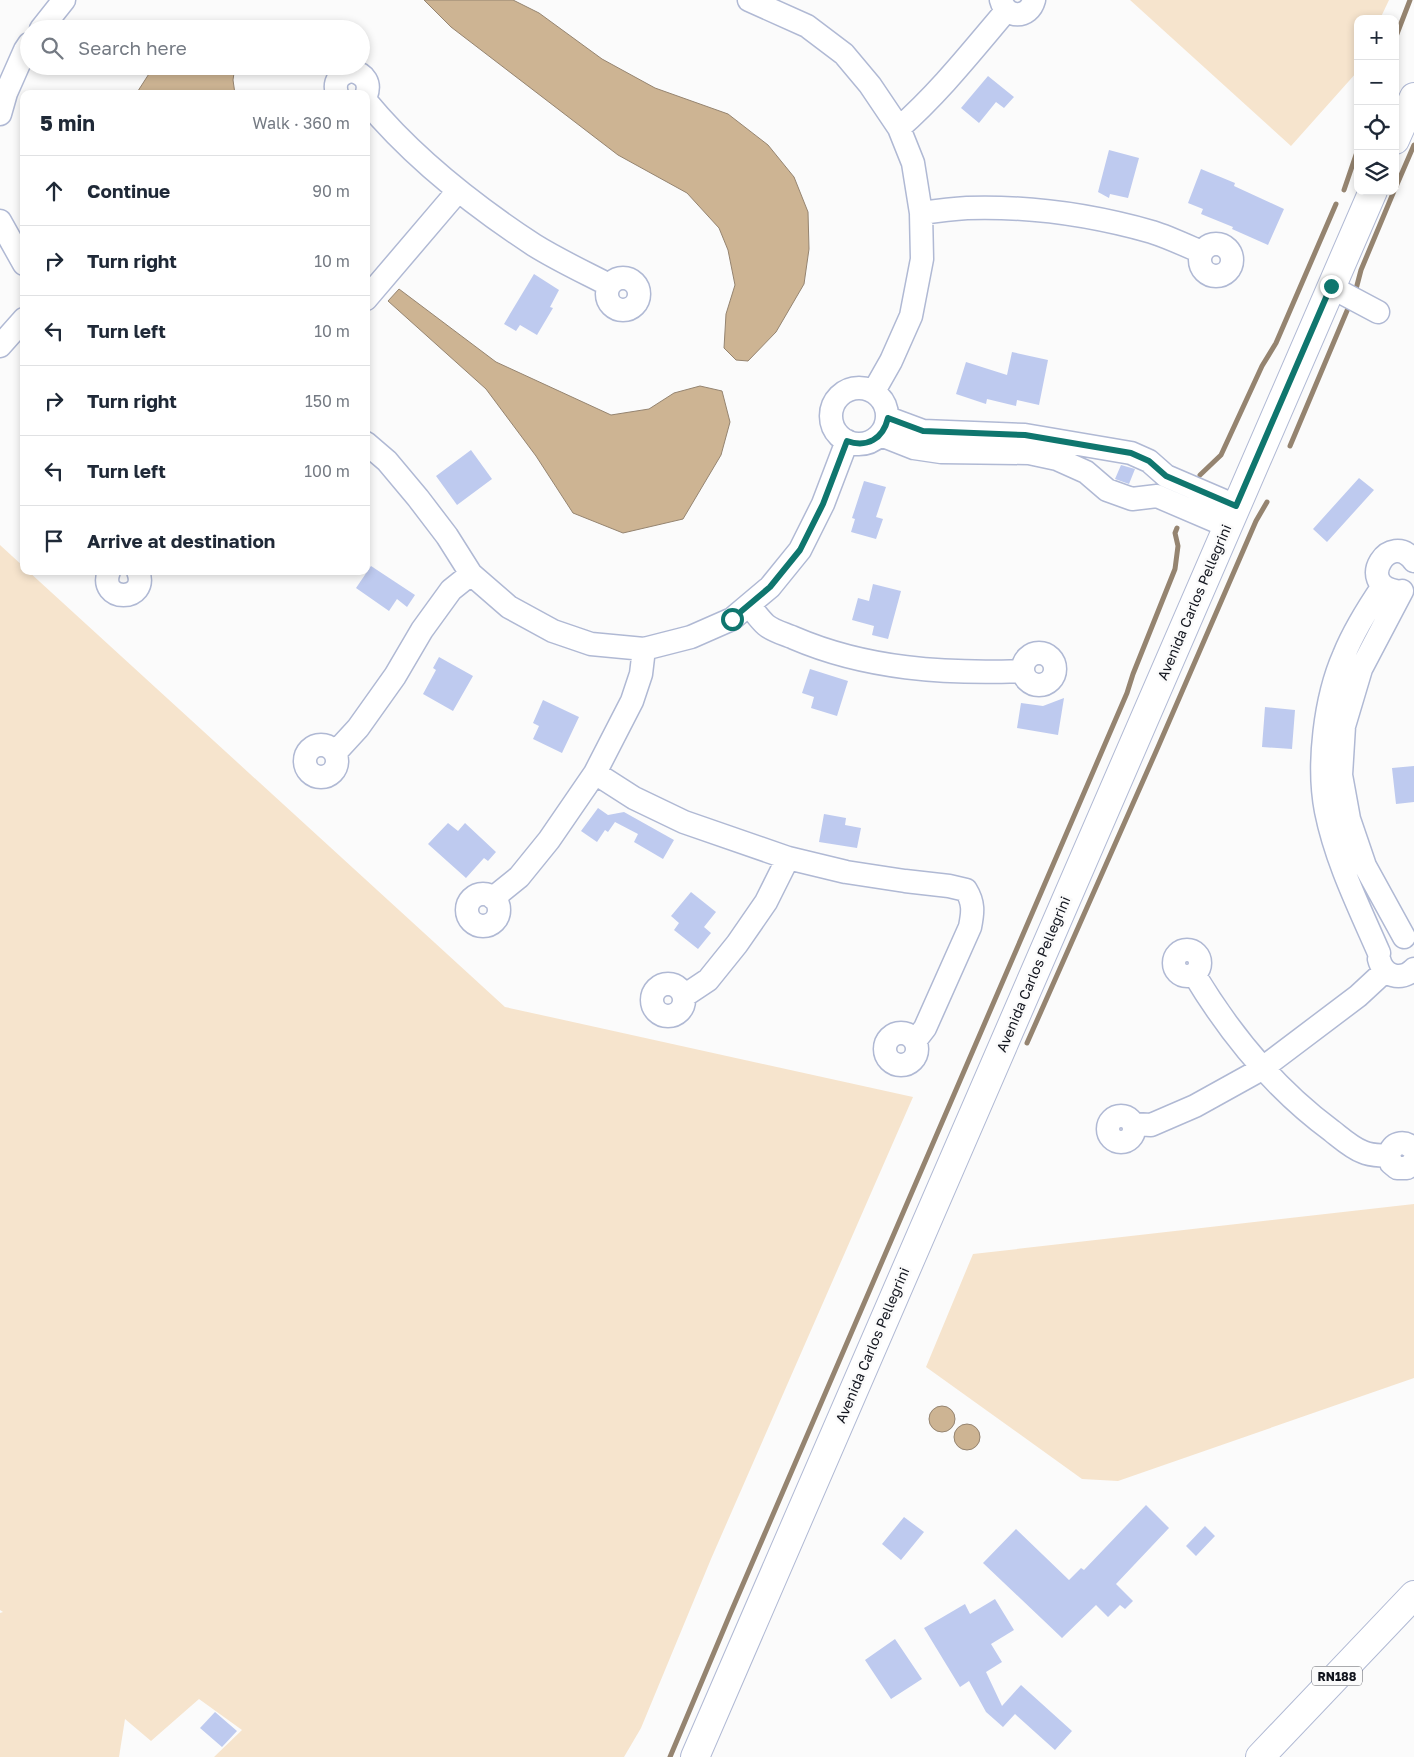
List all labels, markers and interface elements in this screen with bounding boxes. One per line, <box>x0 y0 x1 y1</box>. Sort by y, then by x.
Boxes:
map controls <box>1354 15 1399 195</box>
button: + <box>1354 15 1399 60</box>
search box <box>20 20 370 75</box>
icon: search <box>38 34 66 62</box>
text: Search here <box>78 36 187 59</box>
button: − <box>1354 60 1399 105</box>
button: locate <box>1354 105 1399 150</box>
text: 5 min <box>40 110 95 136</box>
text: Walk · 360 m <box>252 113 350 133</box>
button: layers <box>1354 150 1399 195</box>
icon: ahead <box>40 177 68 205</box>
text: Continue <box>87 179 170 202</box>
text: 90 m <box>312 181 350 201</box>
icon: right <box>40 247 68 275</box>
text: Turn right <box>87 249 177 272</box>
text: 10 m <box>314 251 350 271</box>
route end <box>1320 275 1343 298</box>
icon: left <box>40 317 68 345</box>
text: Turn left <box>87 319 166 342</box>
text: 10 m <box>314 321 350 341</box>
icon: right <box>40 387 68 415</box>
text: Turn right <box>87 389 177 412</box>
text: 150 m <box>305 391 350 411</box>
icon: left <box>40 457 68 485</box>
text: Turn left <box>87 459 166 482</box>
text: 100 m <box>304 461 350 481</box>
street label: Avenida Carlos Pellegrini <box>1153 522 1235 682</box>
icon: arrive <box>40 527 68 555</box>
text: Arrive at destination <box>87 529 275 552</box>
route start <box>721 608 744 631</box>
street label: Avenida Carlos Pellegrini <box>992 894 1074 1054</box>
street label: Avenida Carlos Pellegrini <box>831 1265 913 1425</box>
road number: RN188 <box>1312 1666 1362 1685</box>

